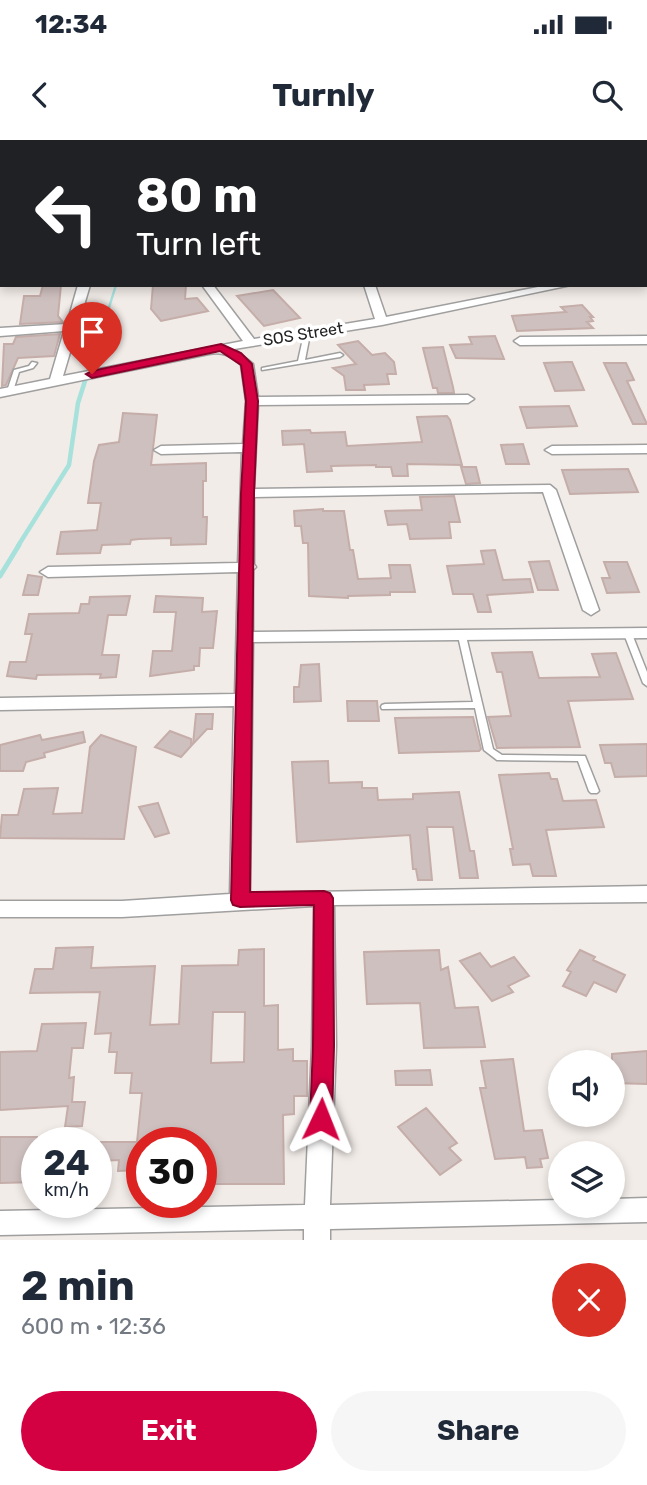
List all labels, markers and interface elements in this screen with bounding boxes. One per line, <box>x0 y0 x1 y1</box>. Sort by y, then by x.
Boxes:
text: 12:34 <box>35 9 107 40</box>
icon: back <box>21 76 59 114</box>
text: Turnly <box>272 76 375 114</box>
icon: search <box>588 76 626 114</box>
text: 80 m <box>136 166 258 224</box>
icon: left <box>21 168 112 259</box>
text: Turn left <box>136 225 261 263</box>
pin <box>62 302 122 374</box>
icon: arrive <box>73 313 111 351</box>
street label: SOS Street <box>262 318 344 350</box>
map controls <box>548 1050 625 1218</box>
button: sound <box>548 1050 625 1127</box>
position arrow <box>284 1082 358 1156</box>
speed limit sign: 30 <box>126 1127 217 1218</box>
button: layers <box>548 1141 625 1218</box>
text: 24 <box>43 1142 90 1184</box>
text: km/h <box>44 1179 89 1201</box>
text: 2 min <box>21 1261 135 1311</box>
button: close <box>552 1263 626 1337</box>
text: 600 m · 12:36 <box>21 1312 166 1340</box>
button: Exit <box>21 1391 317 1471</box>
button: Share <box>331 1391 626 1471</box>

